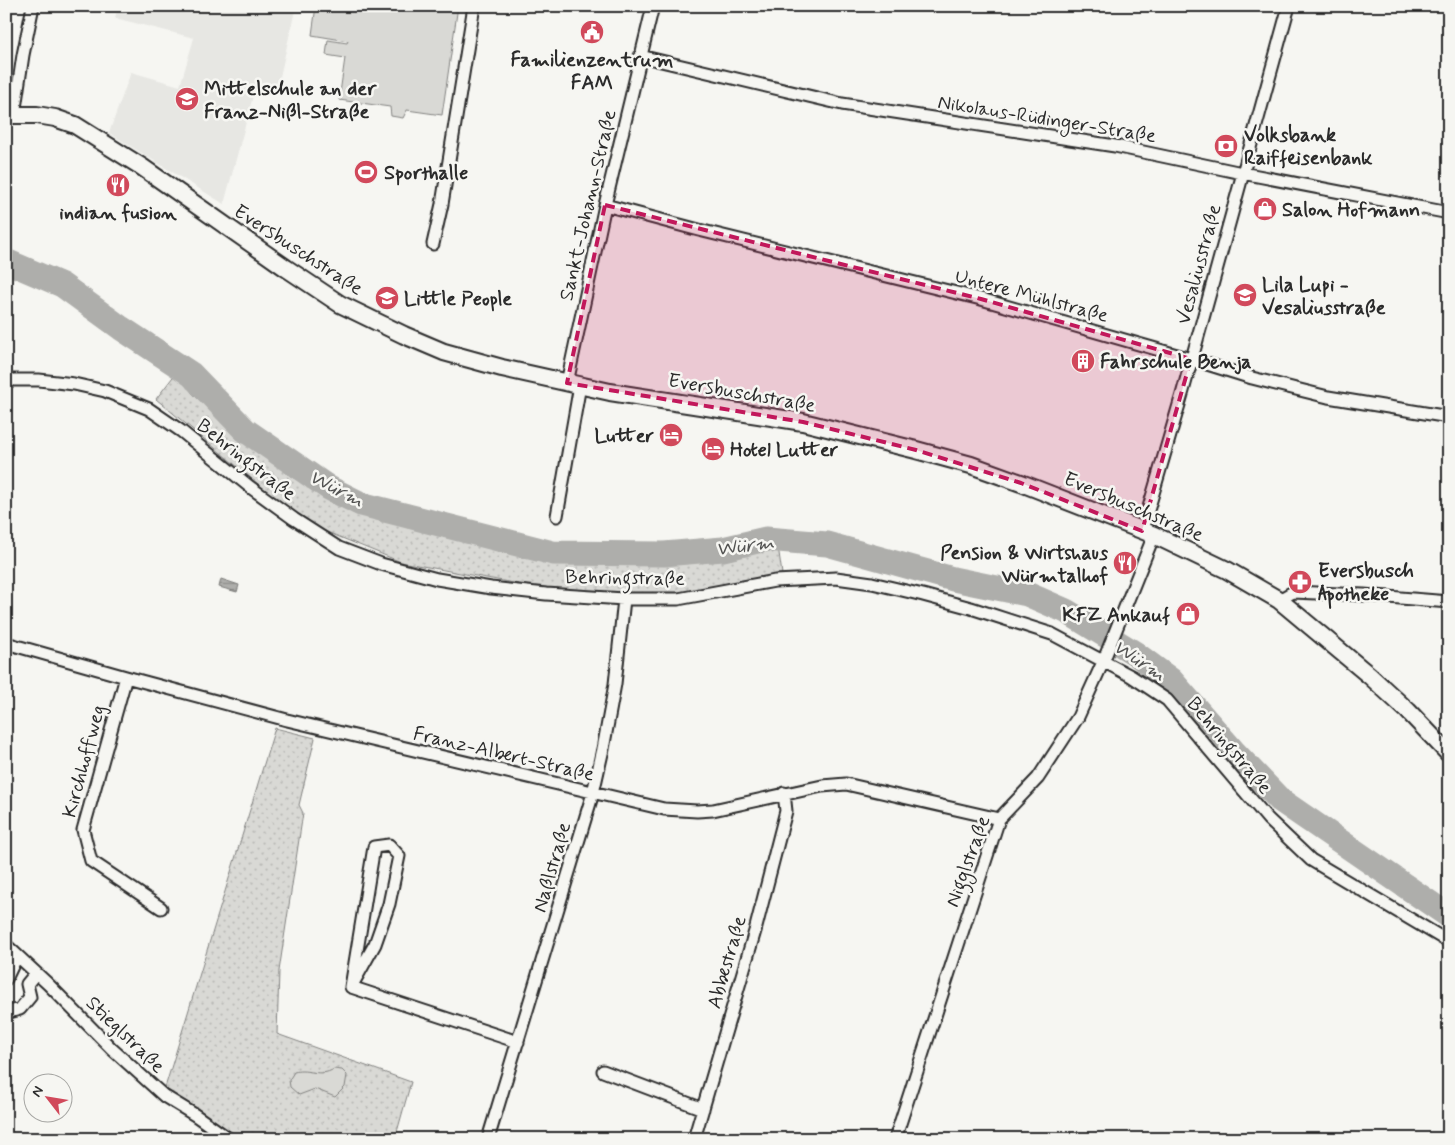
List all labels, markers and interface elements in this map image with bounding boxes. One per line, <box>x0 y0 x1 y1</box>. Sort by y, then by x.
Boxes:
public building icon: Familienzentrum FAM <box>579 19 605 45</box>
place label: Familienzentrum FAM <box>511 47 674 97</box>
place label: Mittelschule an der Franz-Nißl-Straße <box>204 76 377 126</box>
school or university icon: Mittelschule an der Franz-Nißl-Straße <box>174 86 200 112</box>
street label: Nikolaus-Rüdinger-Straße <box>936 89 1158 151</box>
street label: Sankt-Johann-Straße <box>553 107 624 303</box>
place label: Volksbank Raiffeisenbank <box>1244 122 1373 172</box>
bank icon: Volksbank Raiffeisenbank <box>1213 133 1239 159</box>
sports icon: Sporthalle <box>353 159 379 185</box>
place label: Sporthalle <box>384 160 468 187</box>
restaurant icon: indian fusion <box>105 172 131 198</box>
shop icon: Salon Hofmann <box>1252 196 1278 222</box>
place label: Salon Hofmann <box>1282 197 1420 224</box>
street label: Eversbuschstraße <box>228 198 368 302</box>
place label: indian fusion <box>59 200 177 227</box>
street label: Vesaliusstraße <box>1170 201 1229 328</box>
street label: Untere Mühlstraße <box>952 263 1111 330</box>
place label: Lila Lupi - Vesaliusstraße <box>1262 272 1386 322</box>
school or university icon: Lila Lupi - Vesaliusstraße <box>1232 282 1258 308</box>
school or university icon: Little People <box>374 285 400 311</box>
place label: Little People <box>404 286 512 313</box>
building icon: Fahrschule Benja <box>1070 348 1096 374</box>
place label: Fahrschule Benja <box>1100 349 1251 376</box>
street label: Eversbuschstraße <box>666 367 818 420</box>
street label: Behringstraße <box>189 413 302 509</box>
hotel icon: Lutter <box>658 422 684 448</box>
place label: Lutter <box>595 423 655 450</box>
hotel icon: Hotel Lutter <box>700 436 726 462</box>
place label: Hotel Lutter <box>730 437 839 464</box>
water label: Würm <box>304 463 369 515</box>
street label: Eversbuschstraße <box>1059 466 1208 549</box>
water label: Würm <box>714 529 776 563</box>
place label: Pension & Wirtshaus Würmtalhof <box>940 540 1108 590</box>
restaurant icon: Pension & Wirtshaus Würmtalhof <box>1112 550 1138 576</box>
place label: Eversbusch Apotheke <box>1318 558 1414 609</box>
street label: Behringstraße <box>565 564 685 595</box>
pharmacy icon: Eversbusch Apotheke <box>1287 569 1313 595</box>
shop icon: KFZ Ankauf <box>1175 601 1201 627</box>
place label: KFZ Ankauf <box>1062 602 1170 629</box>
water label: Würm <box>1107 633 1172 689</box>
street label: Behringstraße <box>1178 691 1278 802</box>
street label: Kirchhoffweg <box>56 702 112 821</box>
street label: Franz-Albert-Straße <box>411 721 597 788</box>
street label: Nigglstraße <box>939 812 999 912</box>
street label: Naßlstraße <box>527 819 578 916</box>
street label: Abbestraße <box>701 913 754 1012</box>
street label: Stieglstraße <box>79 990 171 1080</box>
north arrow <box>22 1072 72 1122</box>
text: N <box>28 1083 48 1100</box>

